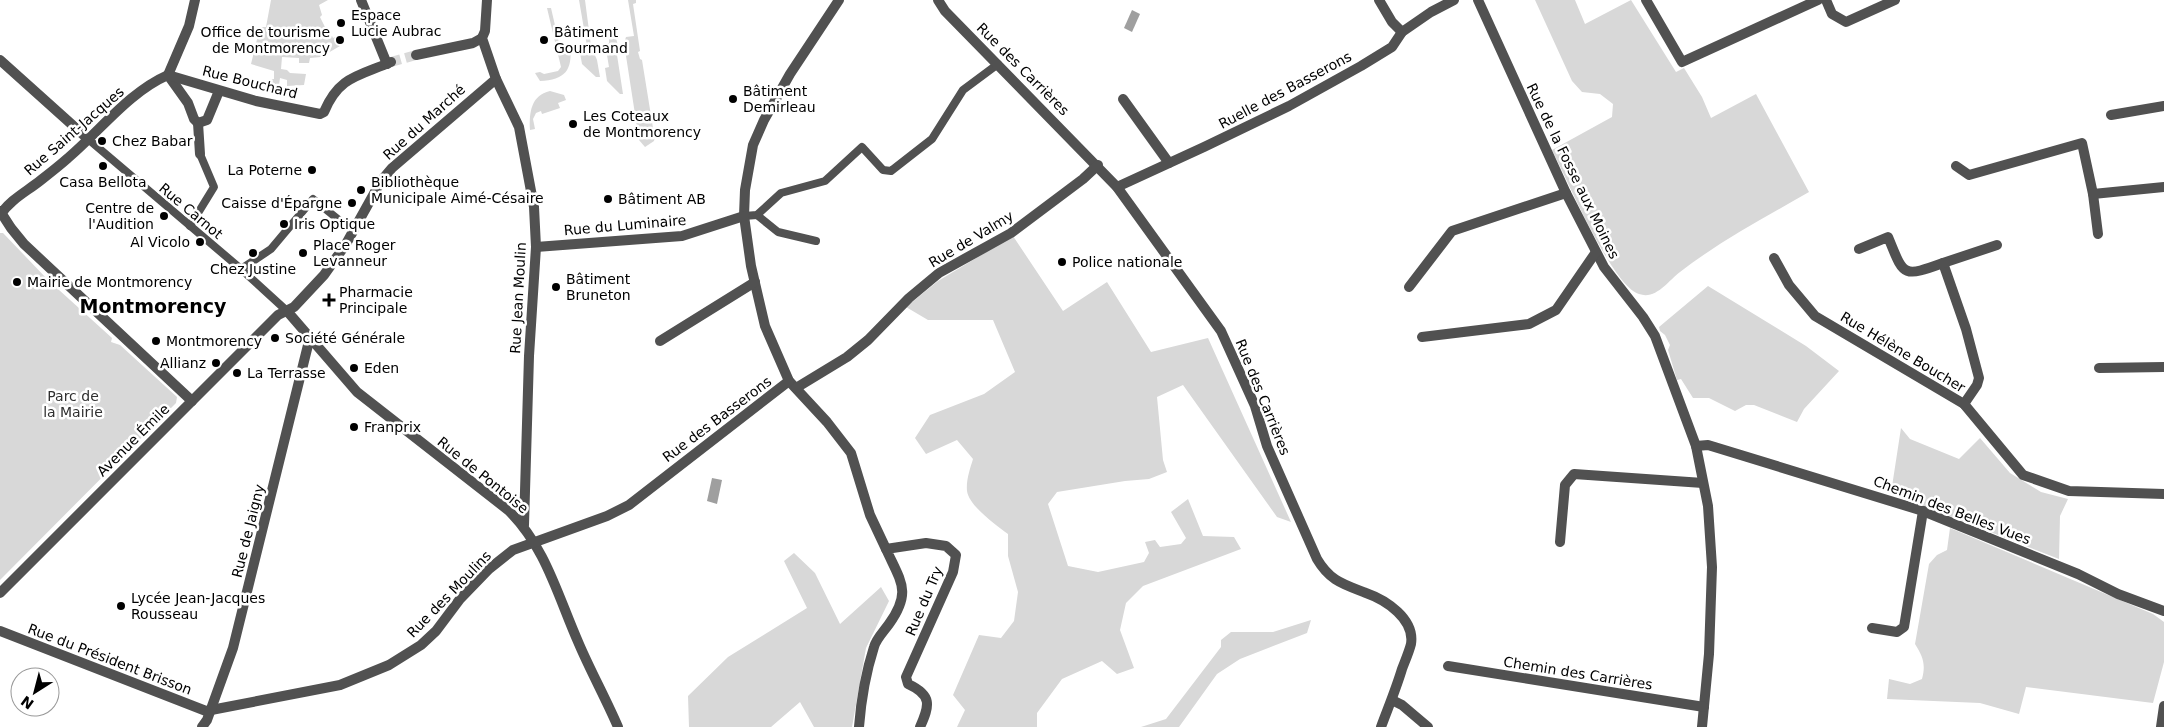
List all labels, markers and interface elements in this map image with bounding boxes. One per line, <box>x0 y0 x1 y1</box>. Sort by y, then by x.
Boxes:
place label: Espace Lucie Aubrac <box>351 7 441 39</box>
marker: Espace Lucie Aubrac <box>335 17 347 29</box>
street label: Rue des Carrières <box>974 20 1072 118</box>
place label: Office de tourisme de Montmorency <box>201 24 330 56</box>
place label: Bâtiment Gourmand <box>554 24 628 56</box>
marker: Office de tourisme de Montmorency <box>334 34 346 46</box>
marker: Bâtiment Gourmand <box>538 34 550 46</box>
street label: Ruelle des Basserons <box>1216 48 1354 132</box>
street label: Rue Bouchard <box>201 62 299 102</box>
street label: Rue du Marché <box>380 81 468 163</box>
street label: Rue de la Fosse aux Moines <box>1523 81 1623 261</box>
street label: Rue Saint-Jacques <box>21 83 127 179</box>
place label: Bâtiment Demirleau <box>743 83 816 115</box>
marker: Bâtiment Demirleau <box>727 93 739 105</box>
place label: Les Coteaux de Montmorency <box>583 108 701 140</box>
marker: Les Coteaux de Montmorency <box>567 118 579 130</box>
place label: Chez Babar <box>112 133 193 149</box>
marker: Chez Babar <box>96 135 108 147</box>
marker: Casa Bellota <box>97 160 109 172</box>
place label: La Poterne <box>228 162 302 178</box>
marker: La Poterne <box>306 164 318 176</box>
place label: Casa Bellota <box>59 174 147 190</box>
place label: Bibliothèque Municipale Aimé-Césaire <box>371 174 544 206</box>
street label: Rue Carnot <box>156 180 226 242</box>
marker: Bibliothèque Municipale Aimé-Césaire <box>355 184 367 196</box>
place label: Bâtiment AB <box>618 191 706 207</box>
marker: Bâtiment AB <box>602 193 614 205</box>
place label: Caisse d'Épargne <box>221 195 342 211</box>
marker: Caisse d'Épargne <box>346 197 358 209</box>
place label: Centre de l'Audition <box>85 200 154 232</box>
street label: Rue de Valmy <box>926 207 1016 271</box>
marker: Centre de l'Audition <box>158 210 170 222</box>
street label: Rue du Luminaire <box>563 212 687 238</box>
place label: Iris Optique <box>294 216 375 232</box>
marker: Iris Optique <box>278 218 290 230</box>
place label: Al Vicolo <box>130 234 190 250</box>
marker: Al Vicolo <box>194 236 206 248</box>
place label: Place Roger Levanneur <box>313 237 396 269</box>
street label: Rue Jean Moulin <box>507 242 529 354</box>
marker: Chez Justine <box>247 247 259 259</box>
marker: Place Roger Levanneur <box>297 247 309 259</box>
place label: Police nationale <box>1072 254 1182 270</box>
marker: Police nationale <box>1056 256 1068 268</box>
place label: Chez Justine <box>210 261 296 277</box>
place label: Bâtiment Bruneton <box>566 271 631 303</box>
place label: Mairie de Montmorency <box>27 274 192 290</box>
marker: Mairie de Montmorency <box>11 276 23 288</box>
marker: Bâtiment Bruneton <box>550 281 562 293</box>
place label: Pharmacie Principale <box>339 284 413 316</box>
marker: Pharmacie Principale <box>323 294 335 306</box>
district label: Montmorency <box>80 295 227 317</box>
street label: Rue Hélène Boucher <box>1838 308 1968 396</box>
place label: Société Générale <box>285 330 405 346</box>
marker: Société Générale <box>269 332 281 344</box>
place label: Montmorency <box>166 333 262 349</box>
marker: Montmorency <box>150 335 162 347</box>
street label: Rue des Carrières <box>1232 337 1294 457</box>
place label: Allianz <box>160 355 206 371</box>
marker: Allianz <box>210 357 222 369</box>
place label: Eden <box>364 360 399 376</box>
marker: Eden <box>348 362 360 374</box>
place label: La Terrasse <box>247 365 326 381</box>
marker: La Terrasse <box>231 367 243 379</box>
street label: Rue des Basserons <box>660 373 774 465</box>
park label: Parc de la Mairie <box>43 388 103 420</box>
street label: Avenue Émile <box>94 401 172 479</box>
place label: Franprix <box>364 419 421 435</box>
marker: Franprix <box>348 421 360 433</box>
street label: Rue de Pontoise <box>434 433 532 517</box>
street label: Chemin des Belles Vues <box>1871 473 2033 547</box>
street label: Rue de Jaigny <box>229 483 267 579</box>
street label: Rue des Moulins <box>404 548 494 640</box>
street label: Rue du Try <box>902 564 946 638</box>
place label: Lycée Jean-Jacques Rousseau <box>131 590 265 622</box>
marker: Lycée Jean-Jacques Rousseau <box>115 600 127 612</box>
street label: Rue du Président Brisson <box>26 620 194 698</box>
street label: Chemin des Carrières <box>1502 653 1654 693</box>
north arrow <box>10 667 60 717</box>
text: N <box>18 693 37 712</box>

